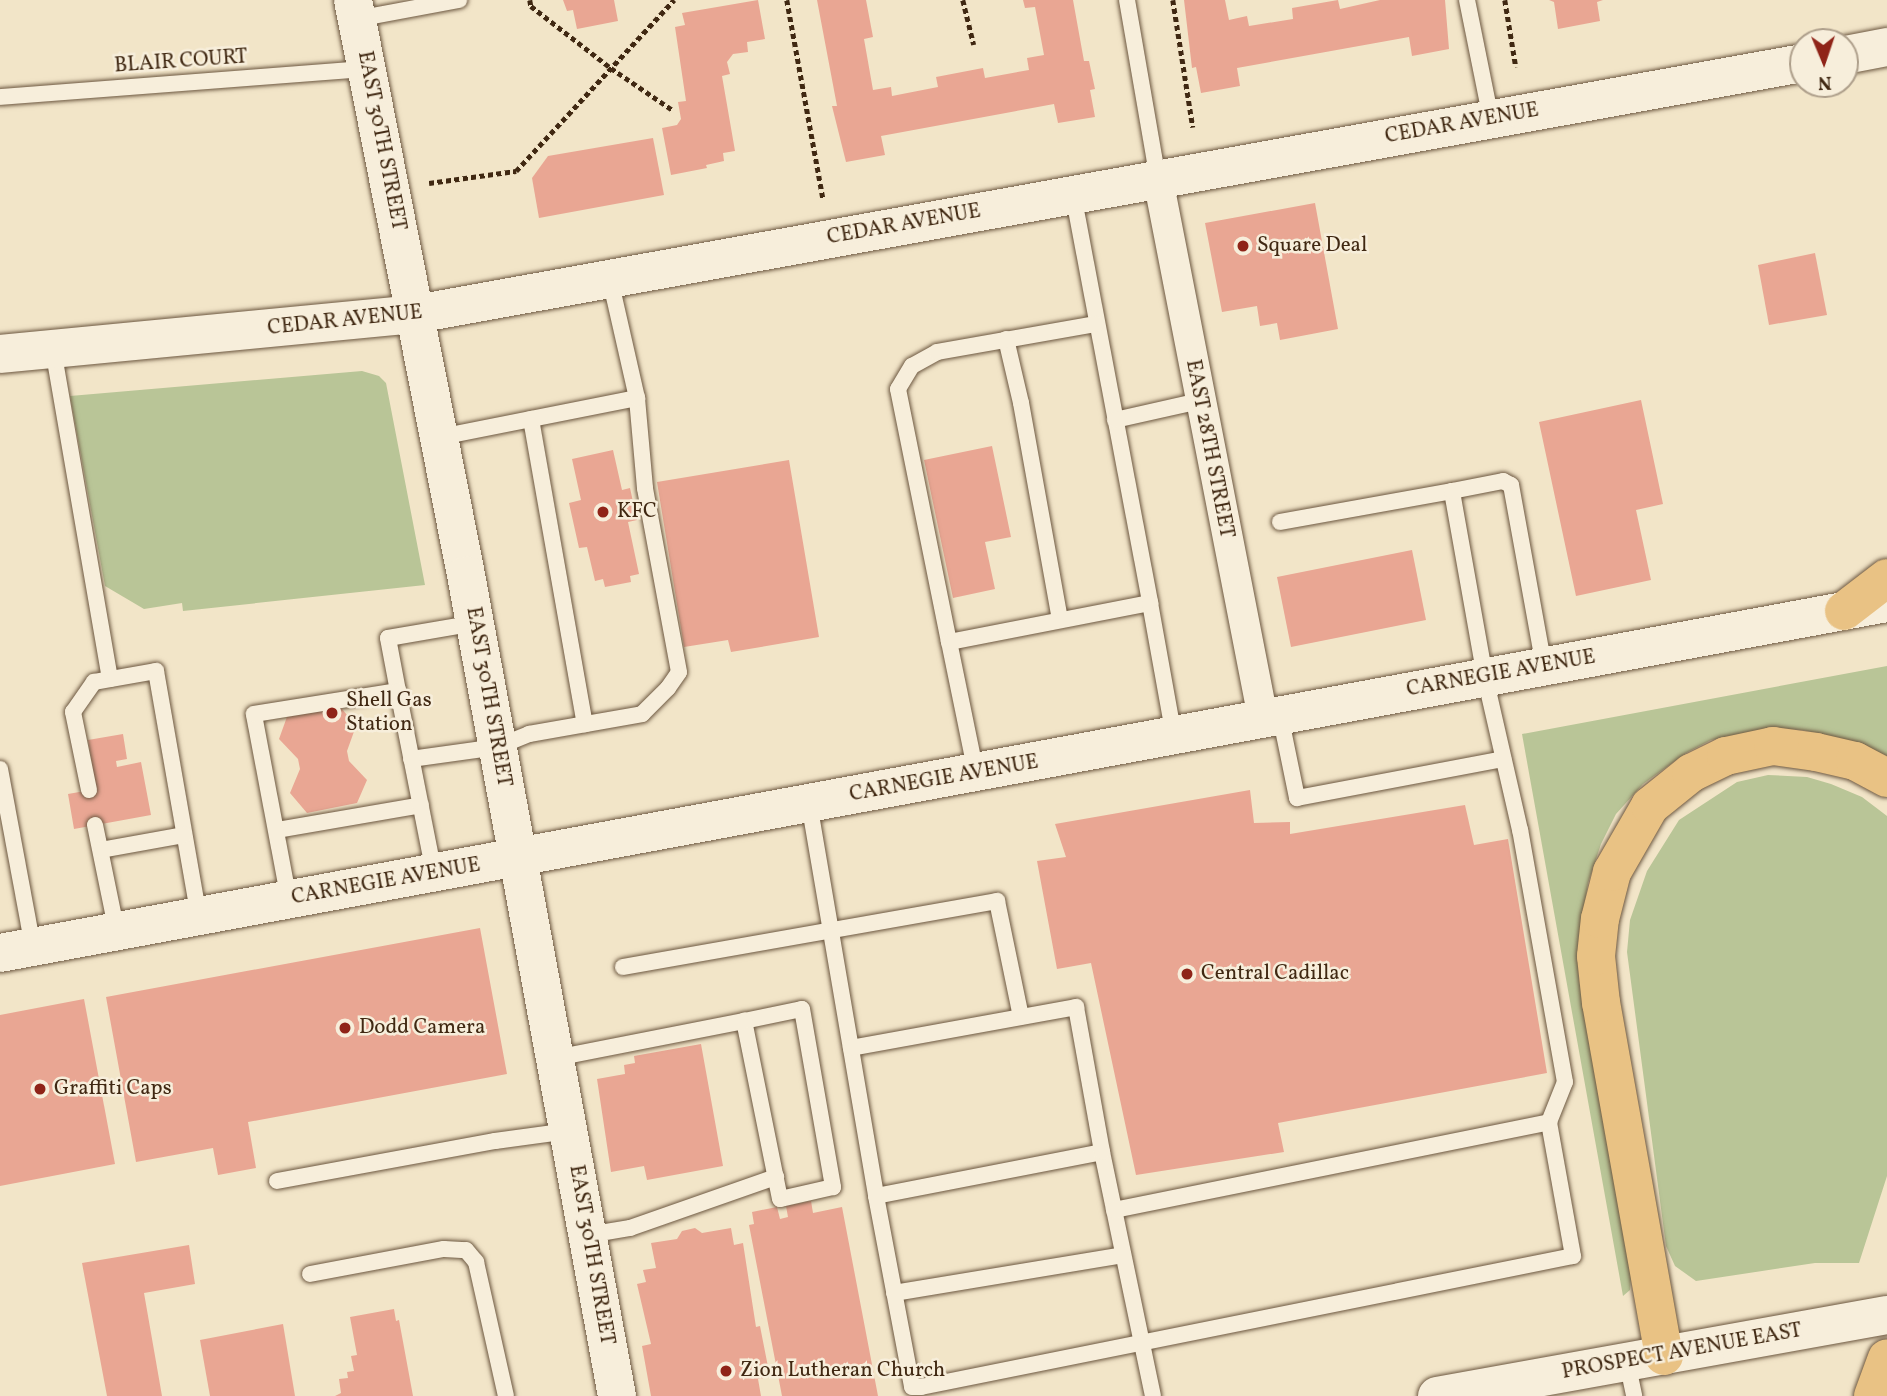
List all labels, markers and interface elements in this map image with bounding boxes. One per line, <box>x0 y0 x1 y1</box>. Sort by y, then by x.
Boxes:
north arrow <box>1789 28 1859 98</box>
street label: BLAIR COURT <box>113 45 249 79</box>
street label: EAST 30TH STREET <box>351 49 411 233</box>
text: N <box>1817 69 1832 95</box>
street label: CEDAR AVENUE <box>1383 98 1541 150</box>
street label: CEDAR AVENUE <box>825 199 983 251</box>
place label: Square Deal <box>1257 233 1367 259</box>
marker: Square Deal <box>1235 238 1251 254</box>
street label: CEDAR AVENUE <box>266 300 424 342</box>
street label: EAST 28TH STREET <box>1179 357 1239 541</box>
place label: KFC <box>617 499 657 525</box>
marker: KFC <box>595 504 611 520</box>
street label: EAST 30TH STREET <box>460 605 516 789</box>
street label: CARNEGIE AVENUE <box>1405 645 1597 703</box>
place label: Shell Gas Station <box>346 688 432 738</box>
marker: Shell Gas Station <box>324 705 340 721</box>
street label: CARNEGIE AVENUE <box>848 750 1040 808</box>
street label: CARNEGIE AVENUE <box>290 853 482 911</box>
place label: Central Cadillac <box>1201 961 1349 987</box>
marker: Central Cadillac <box>1179 966 1195 982</box>
place label: Dodd Camera <box>359 1015 485 1041</box>
marker: Dodd Camera <box>337 1020 353 1036</box>
place label: Graffiti Caps <box>54 1076 172 1102</box>
marker: Graffiti Caps <box>32 1081 48 1097</box>
street label: EAST 30TH STREET <box>563 1163 619 1347</box>
street label: PROSPECT AVENUE EAST <box>1560 1318 1804 1386</box>
place label: Zion Lutheran Church <box>740 1358 945 1384</box>
marker: Zion Lutheran Church <box>718 1363 734 1379</box>

